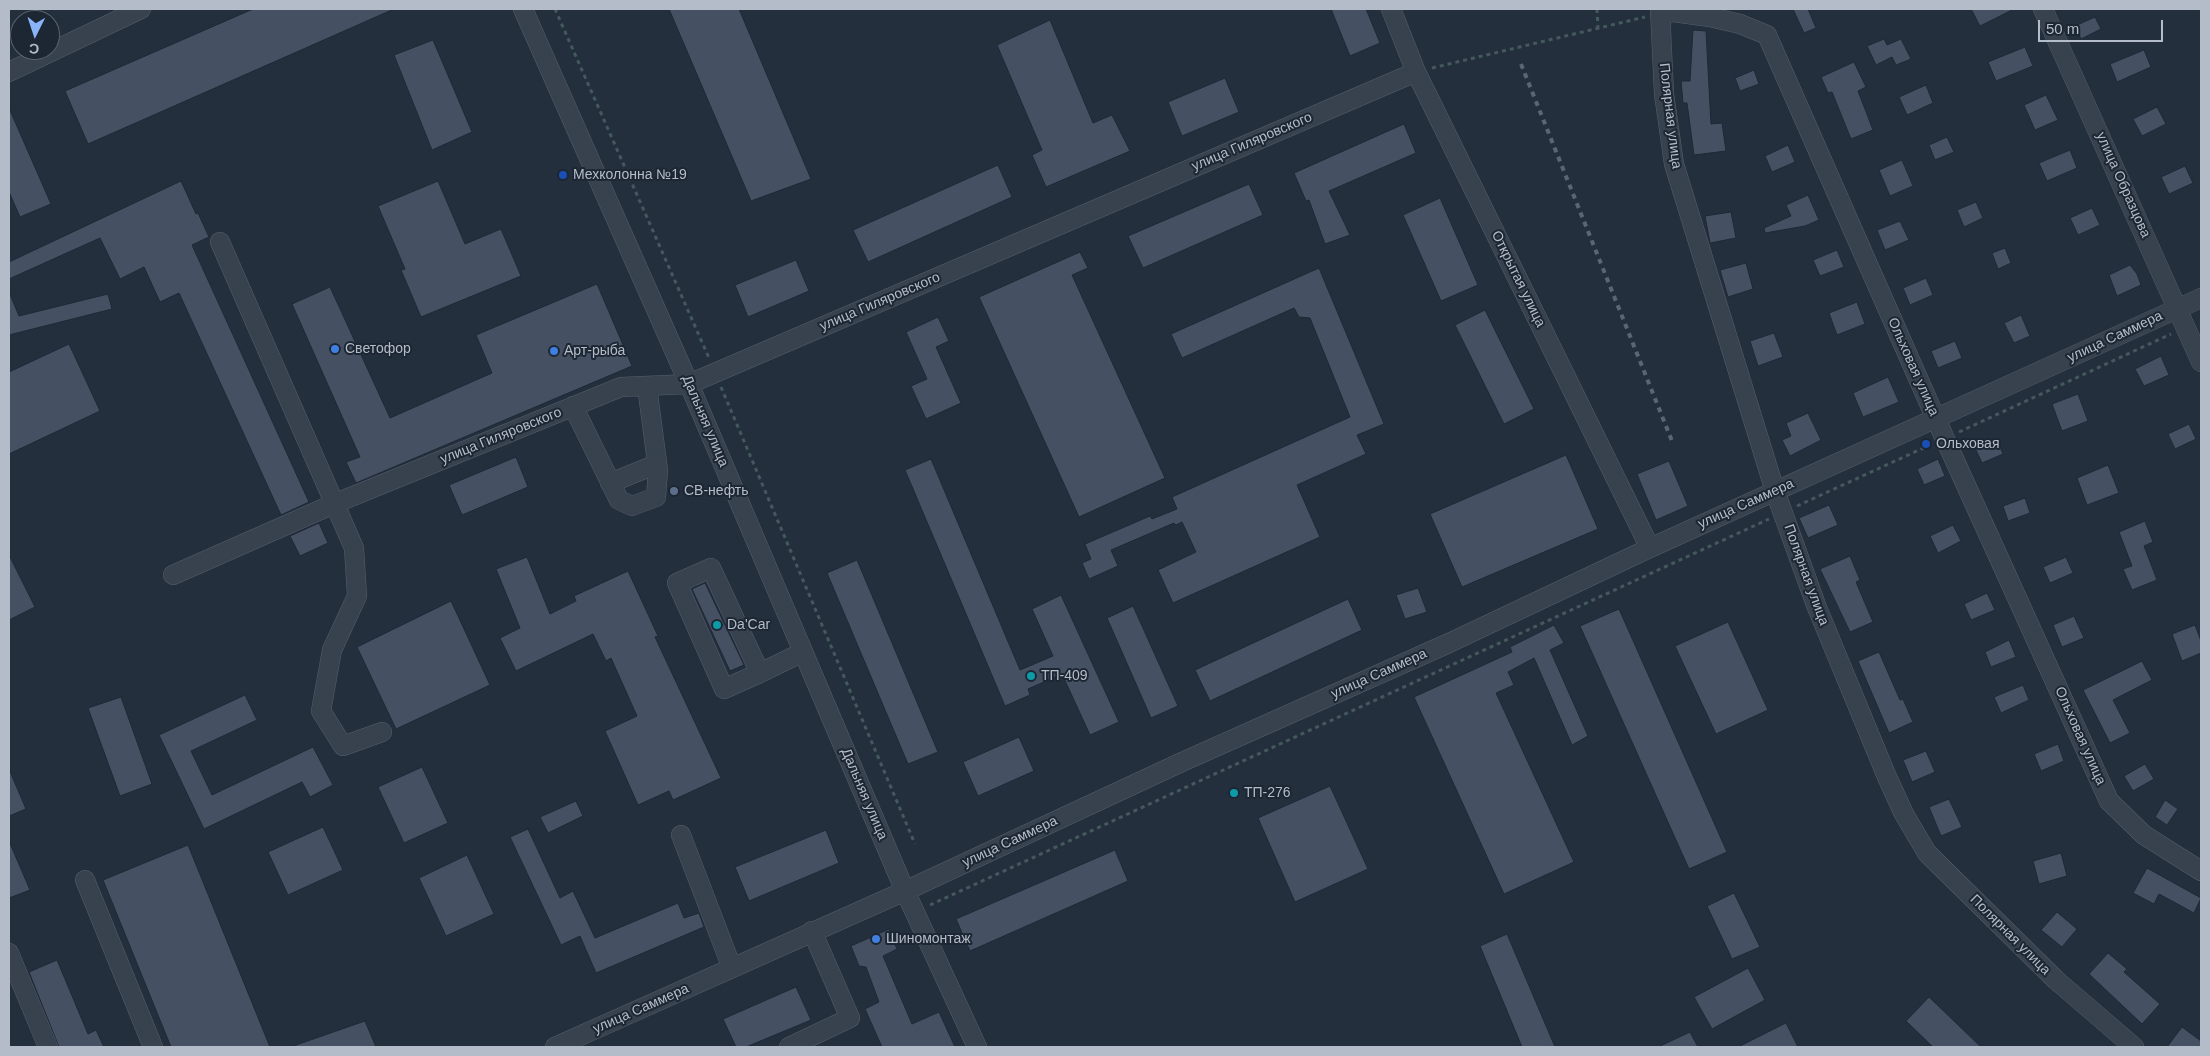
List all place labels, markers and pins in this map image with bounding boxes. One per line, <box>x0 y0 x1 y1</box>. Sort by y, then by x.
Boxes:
place label: Мехколонна №19 <box>573 167 687 183</box>
marker: Мехколонна №19 <box>557 169 569 181</box>
place label: Светофор <box>345 341 411 357</box>
marker: Светофор <box>329 343 341 355</box>
place label: Арт-рыба <box>564 343 625 359</box>
marker: Арт-рыба <box>548 345 560 357</box>
place label: Ольховая <box>1936 436 1999 452</box>
marker: Ольховая <box>1920 438 1932 450</box>
place label: СВ-нефть <box>684 483 749 499</box>
marker: СВ-нефть <box>668 485 680 497</box>
place label: Da'Car <box>727 617 770 633</box>
marker: Da'Car <box>711 619 723 631</box>
place label: ТП-409 <box>1041 668 1088 684</box>
marker: ТП-409 <box>1025 670 1037 682</box>
place label: ТП-276 <box>1244 785 1291 801</box>
marker: ТП-276 <box>1228 787 1240 799</box>
place label: Шиномонтаж <box>886 931 971 947</box>
marker: Шиномонтаж <box>870 933 882 945</box>

